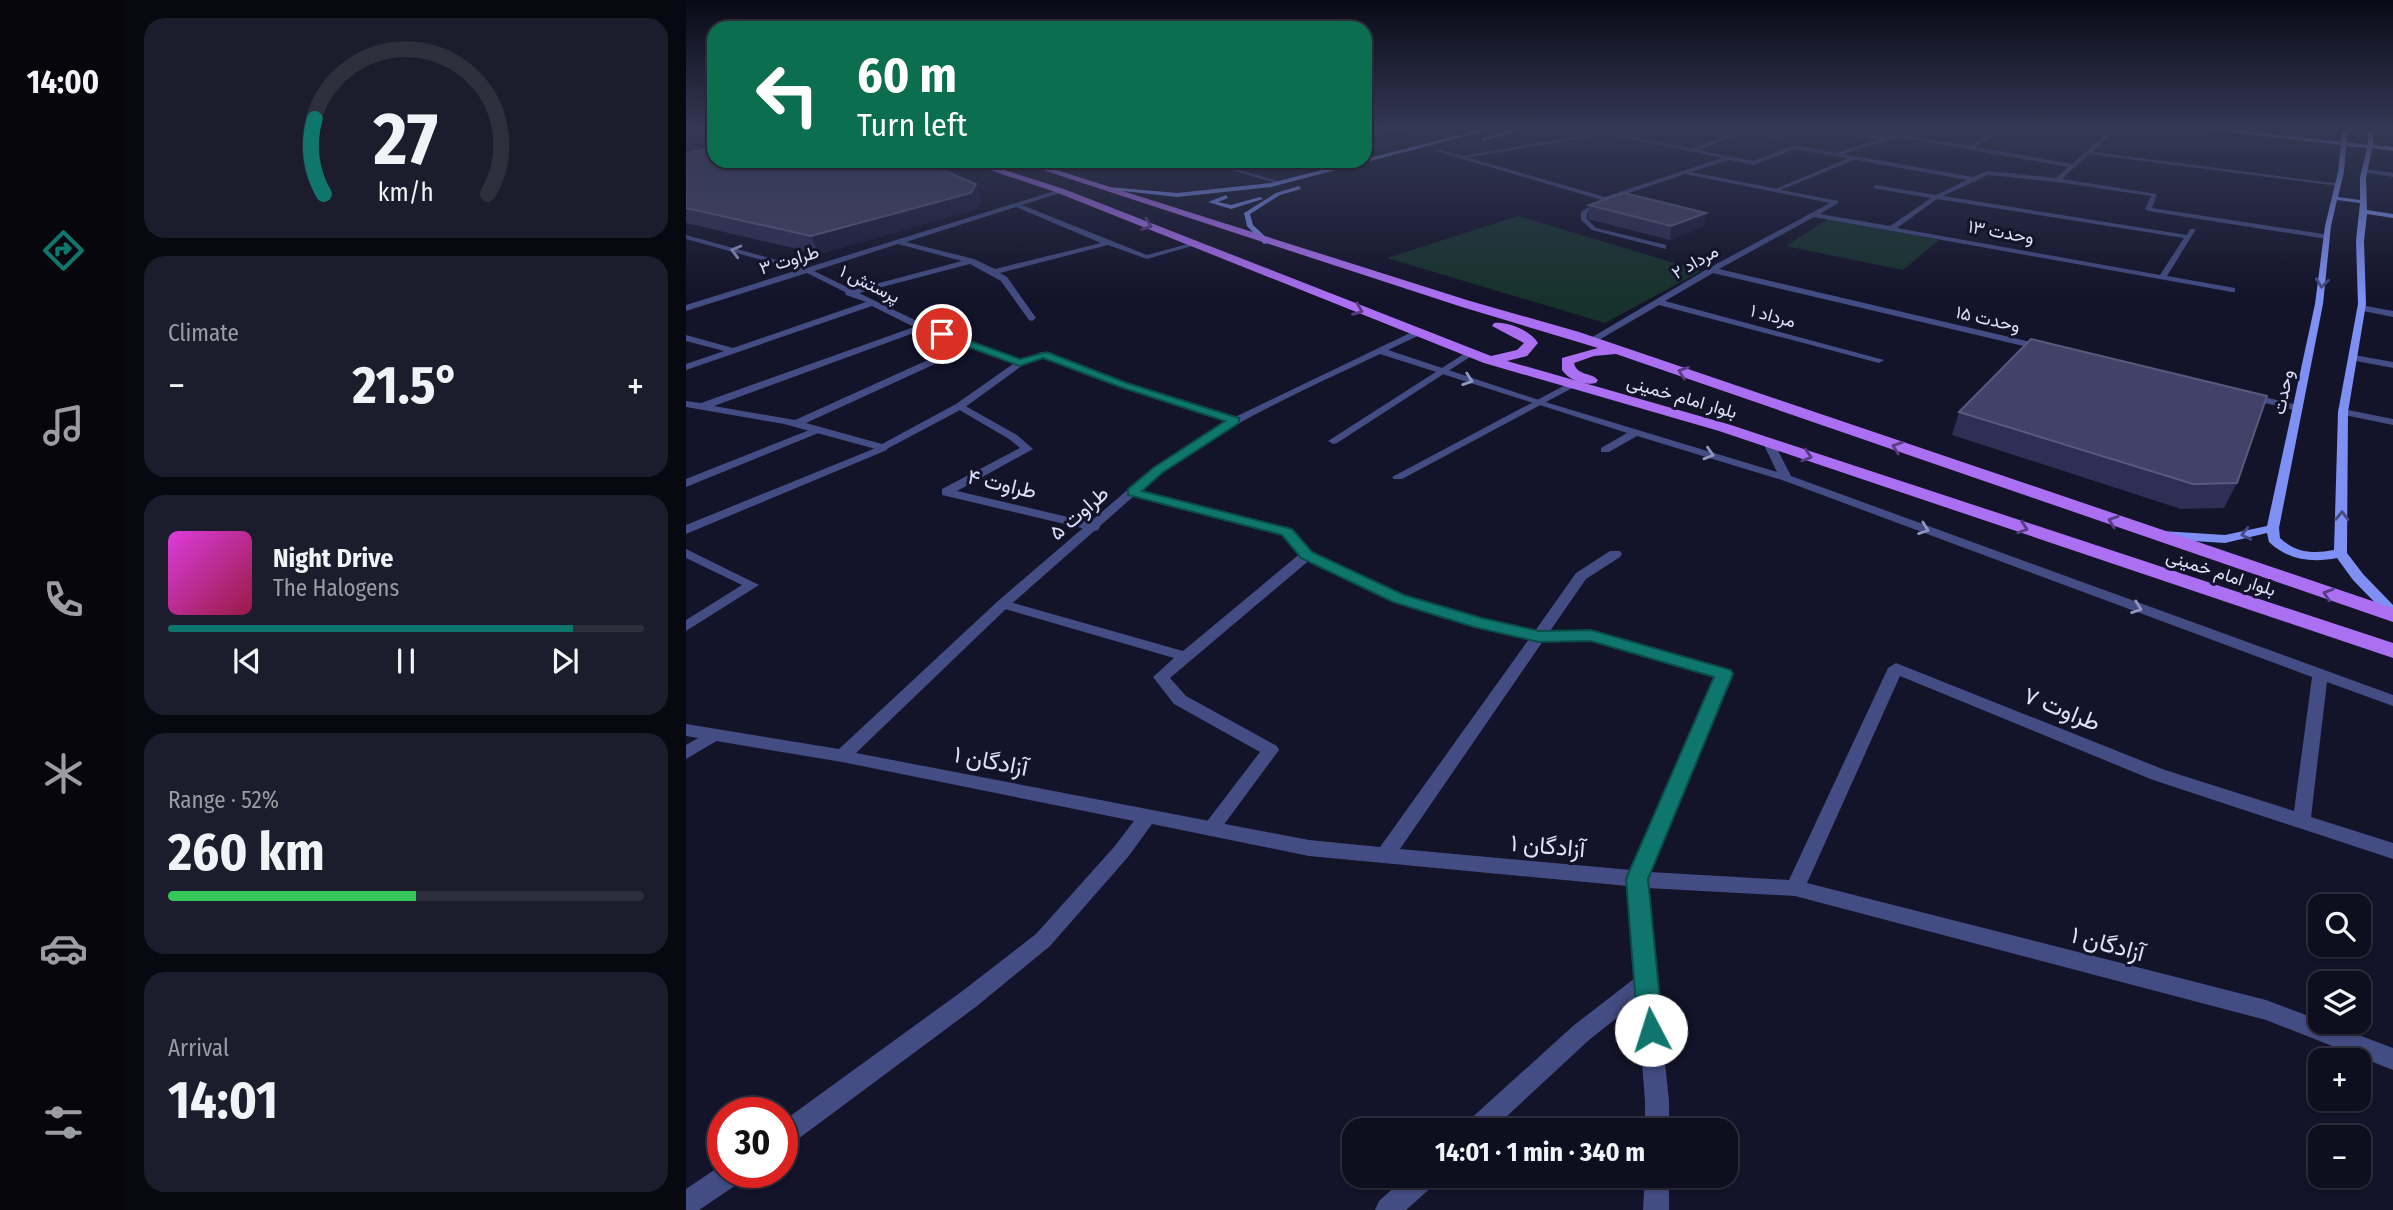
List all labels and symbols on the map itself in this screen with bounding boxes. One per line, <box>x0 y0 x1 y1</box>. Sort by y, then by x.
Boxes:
street label: وحدت ۱۳ <box>1966 215 2036 249</box>
one-way arrow <box>1140 217 1152 231</box>
street label: طراوت ۳ <box>756 240 822 280</box>
street label: مرداد ۲ <box>1668 240 1722 284</box>
one-way arrow <box>730 245 742 259</box>
street label: پرستش ۱ <box>836 260 904 309</box>
one-way arrow <box>2314 278 2329 289</box>
street label: مرداد ۱ <box>1748 299 1798 333</box>
one-way arrow <box>1351 301 1363 315</box>
street label: وحدت ۱۵ <box>1954 301 2022 337</box>
pin <box>912 304 972 364</box>
one-way arrow <box>1677 366 1689 380</box>
street label: وحدت <box>2268 368 2298 416</box>
street label: بلوار امام خمینی <box>1624 371 1740 424</box>
one-way arrow <box>1462 372 1474 386</box>
one-way arrow <box>1892 441 1904 455</box>
one-way arrow <box>1703 446 1715 461</box>
one-way arrow <box>1800 448 1813 462</box>
street label: طراوت ۴ <box>965 463 1039 505</box>
street label: طراوت ۵ <box>1044 480 1114 546</box>
one-way arrow <box>2334 510 2350 520</box>
one-way arrow <box>2107 515 2119 529</box>
one-way arrow <box>2016 520 2028 534</box>
one-way arrow <box>1917 521 1929 535</box>
one-way arrow <box>2241 526 2253 540</box>
street label: بلوار امام خمینی <box>2163 545 2278 602</box>
one-way arrow <box>2323 588 2335 602</box>
one-way arrow <box>2131 600 2143 614</box>
street label: طراوت ۷ <box>2019 681 2104 738</box>
street label: آزادگان ۱ <box>951 740 1033 783</box>
street label: آزادگان ۱ <box>1509 829 1589 864</box>
street label: آزادگان ۱ <box>2068 921 2150 969</box>
position arrow <box>1614 993 1688 1067</box>
speed limit sign: 30 <box>707 1097 798 1188</box>

